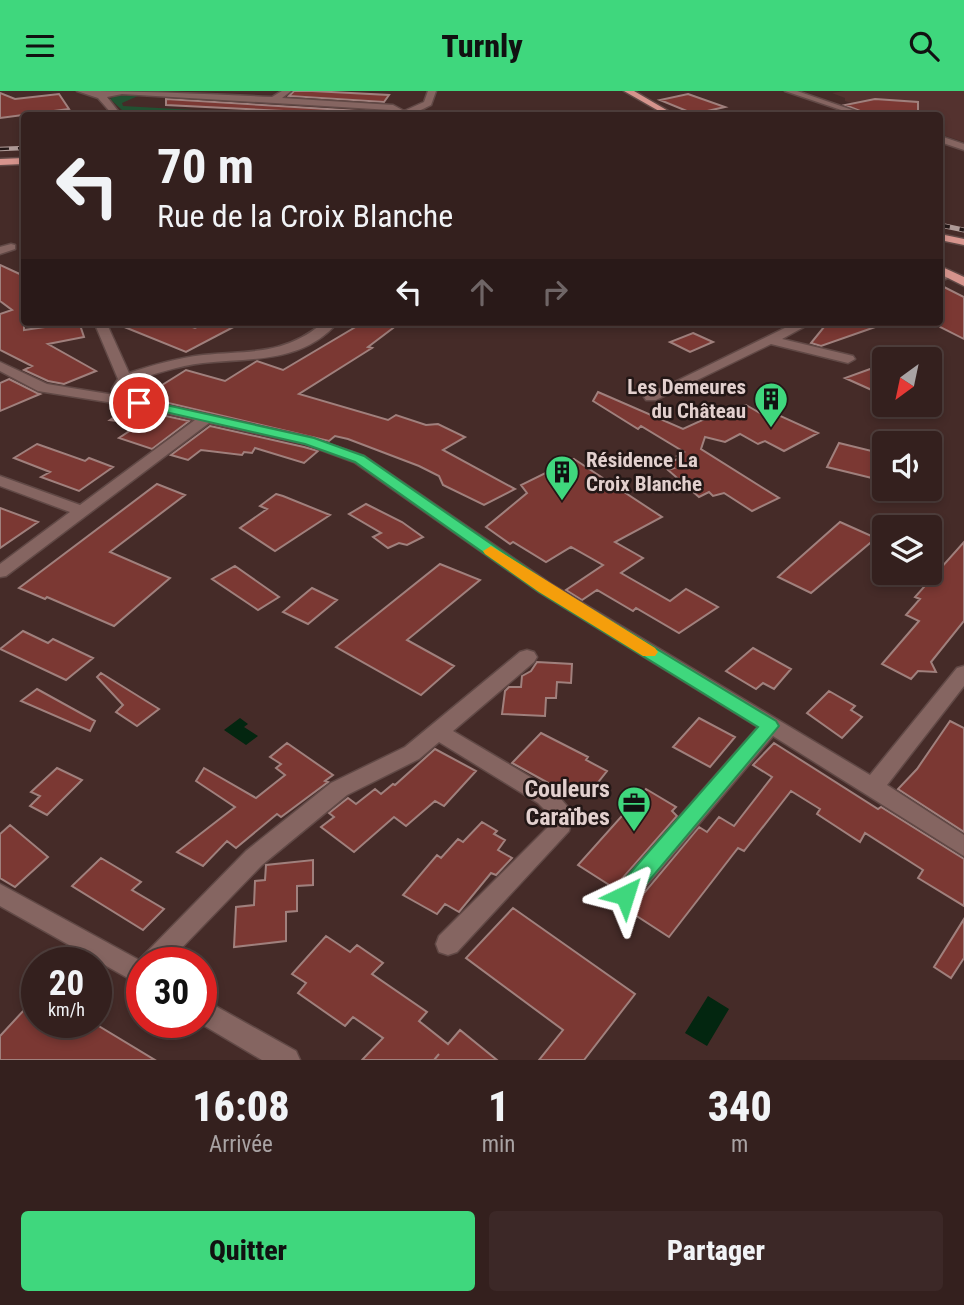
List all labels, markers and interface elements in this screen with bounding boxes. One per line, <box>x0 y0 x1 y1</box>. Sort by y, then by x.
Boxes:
icon: menu <box>21 27 59 65</box>
text: Turnly <box>441 27 523 65</box>
icon: search <box>905 27 943 65</box>
text: 70 m <box>157 138 254 195</box>
icon: left <box>42 140 133 231</box>
text: Rue de la Croix Blanche <box>157 197 453 235</box>
icon: left <box>390 273 428 311</box>
icon: ahead <box>463 273 501 311</box>
icon: right <box>536 273 574 311</box>
north arrow <box>872 347 942 417</box>
map controls <box>872 347 942 585</box>
pin <box>109 373 169 433</box>
place label: Les Demeures du Château <box>627 375 746 423</box>
building icon: Les Demeures du Château <box>752 380 790 429</box>
icon: arrive <box>120 384 158 422</box>
button: sound <box>872 431 942 501</box>
place label: Résidence La Croix Blanche <box>586 448 702 496</box>
building icon: Résidence La Croix Blanche <box>543 453 581 502</box>
button: layers <box>872 515 942 585</box>
place label: Couleurs Caraïbes <box>524 775 610 831</box>
office icon: Couleurs Caraïbes <box>615 784 653 833</box>
position arrow <box>588 858 662 932</box>
speed limit sign: 30 <box>126 947 217 1038</box>
text: 20 <box>49 963 84 1004</box>
text: km/h <box>48 999 85 1020</box>
text: 16:08 <box>192 1082 289 1131</box>
text: 1 <box>488 1082 509 1131</box>
text: 340 <box>708 1082 772 1131</box>
text: Arrivée <box>209 1131 273 1158</box>
text: min <box>482 1131 515 1158</box>
text: m <box>731 1131 748 1158</box>
button: Quitter <box>21 1211 475 1291</box>
button: Partager <box>489 1211 943 1291</box>

